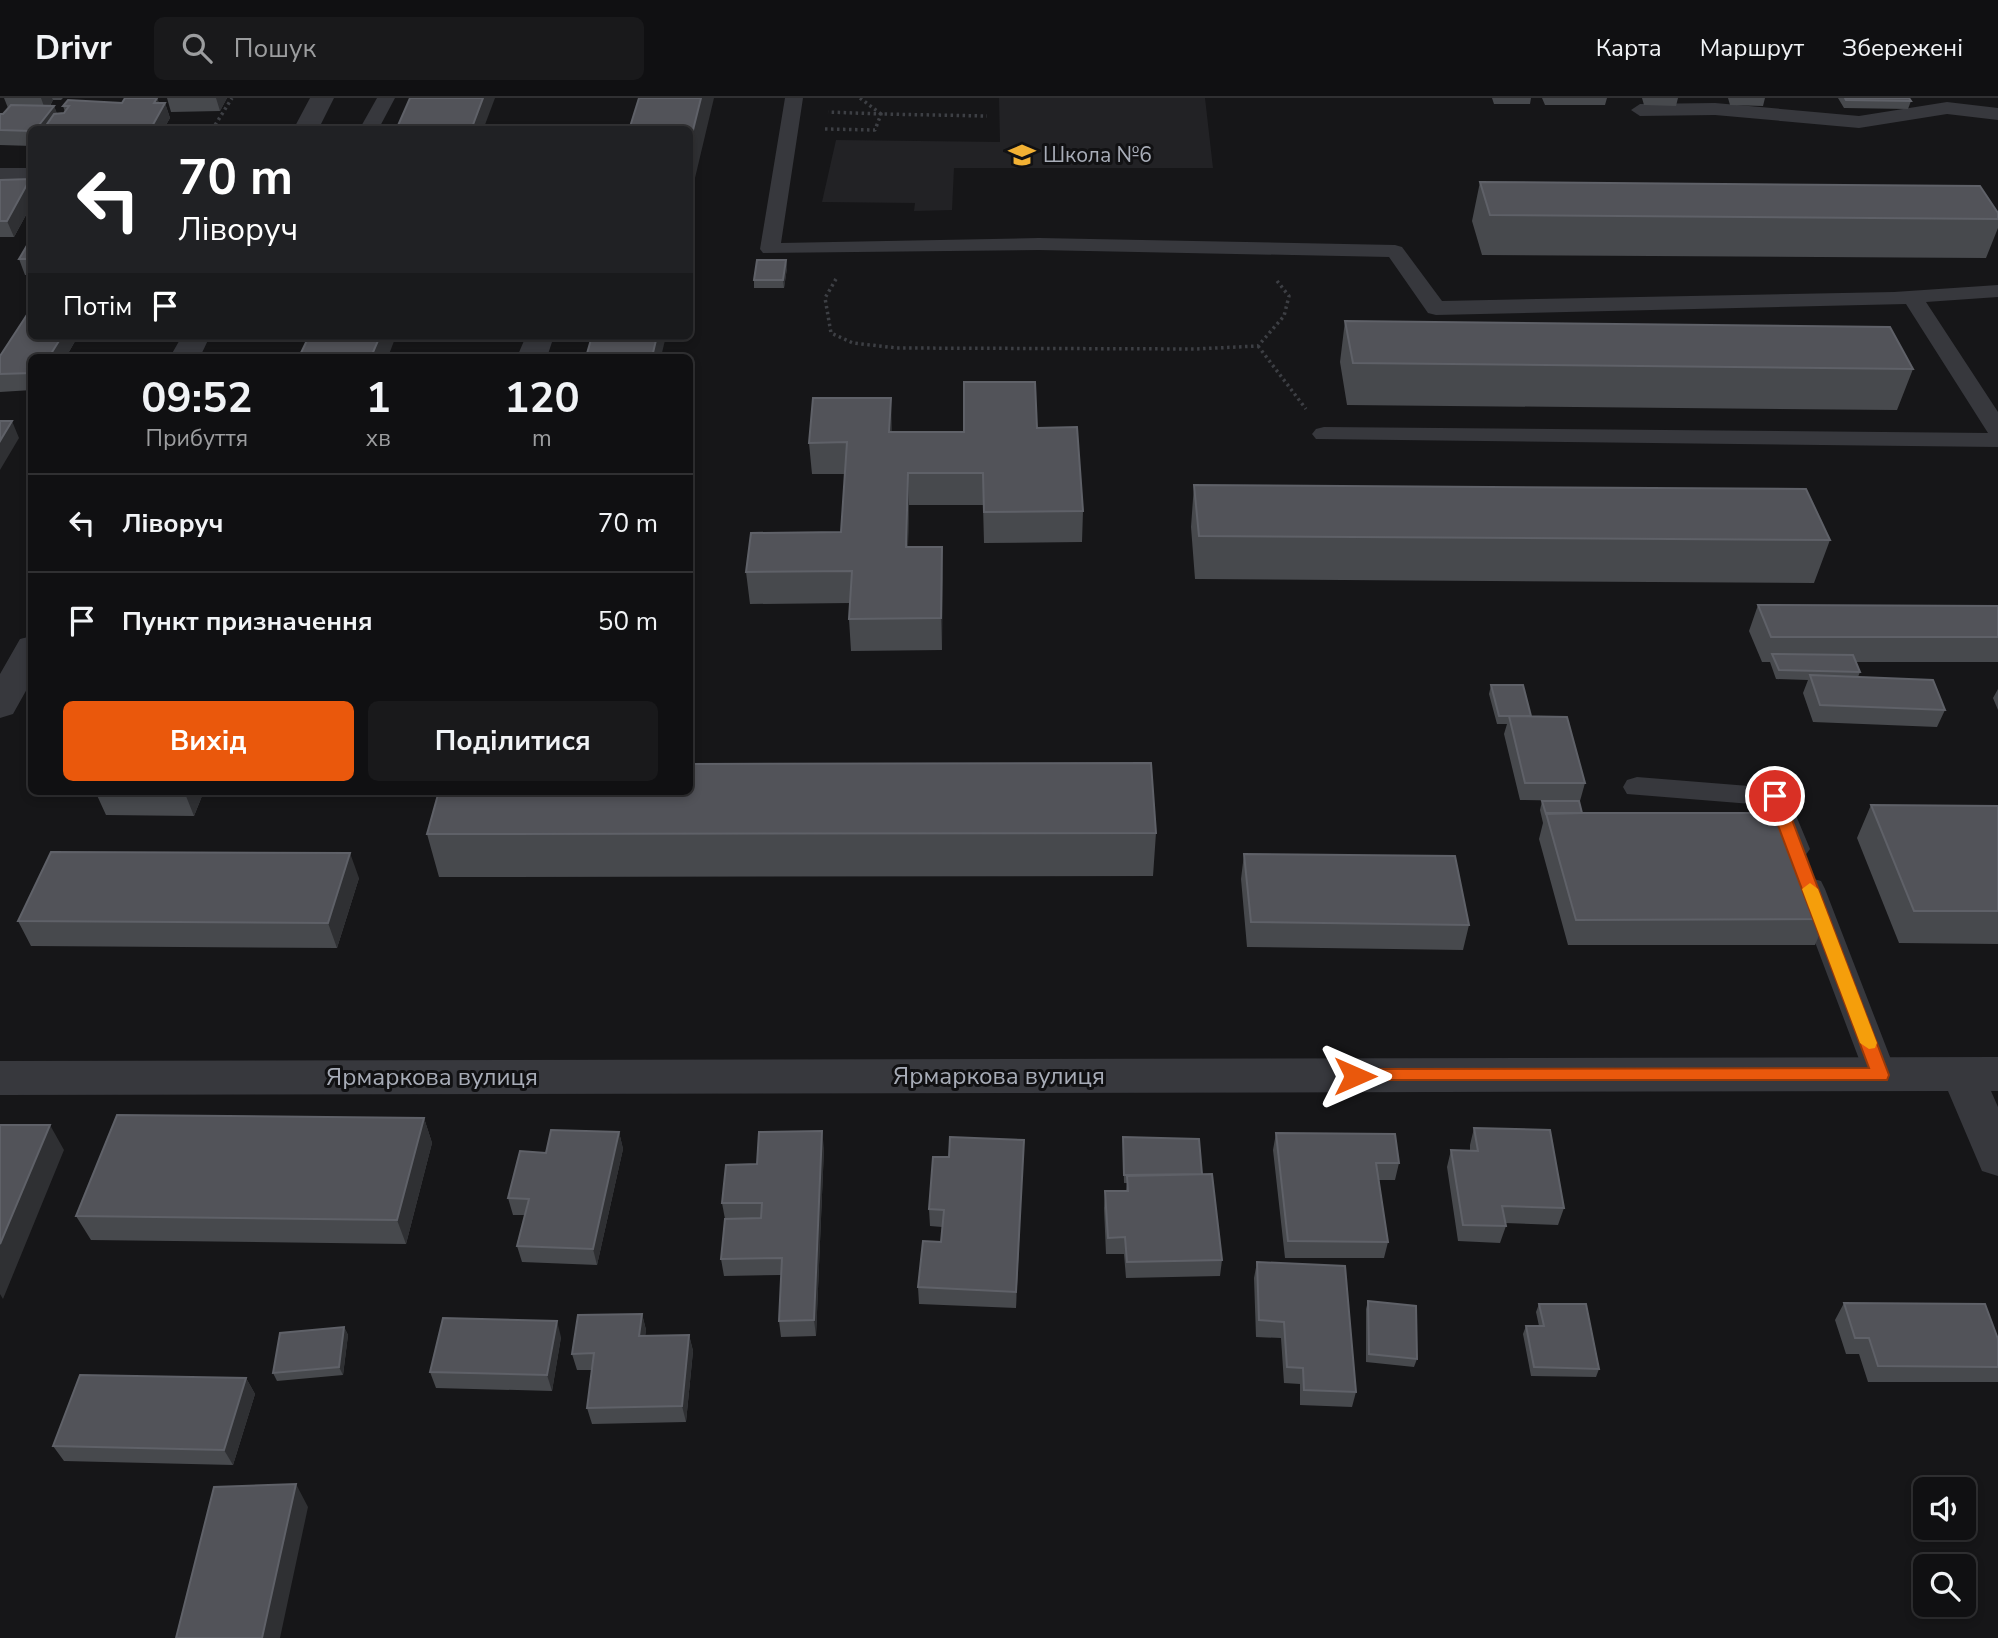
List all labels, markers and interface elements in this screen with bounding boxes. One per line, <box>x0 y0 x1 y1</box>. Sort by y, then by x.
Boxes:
search box <box>154 17 644 80</box>
text: Drivr <box>35 26 112 71</box>
icon: search <box>178 29 216 67</box>
text: Пошук <box>234 31 316 66</box>
text: Карта <box>1596 32 1662 64</box>
text: Маршрут <box>1700 32 1804 64</box>
text: Збережені <box>1842 32 1963 64</box>
school or university icon: Школа №6 <box>1007 140 1037 170</box>
place label: Школа №6 <box>1043 141 1152 169</box>
text: 70 m <box>178 144 293 211</box>
icon: left <box>63 154 154 245</box>
text: Ліворуч <box>178 208 298 251</box>
icon: arrive <box>146 287 184 325</box>
text: Потім <box>63 289 132 324</box>
text: 09:52 <box>141 370 252 427</box>
text: 1 <box>366 370 391 427</box>
text: 120 <box>504 370 580 427</box>
text: Прибуття <box>146 423 248 454</box>
text: хв <box>366 423 391 454</box>
text: m <box>532 423 552 454</box>
icon: left <box>63 504 101 542</box>
text: Ліворуч <box>122 506 223 541</box>
text: 70 m <box>598 506 658 541</box>
icon: arrive <box>63 602 101 640</box>
text: Пункт призначення <box>122 604 373 639</box>
text: 50 m <box>598 604 658 639</box>
button: Вихід <box>63 701 354 781</box>
button: Поділитися <box>368 701 658 781</box>
pin <box>1745 766 1805 826</box>
icon: arrive <box>1756 777 1794 815</box>
position arrow <box>1318 1039 1392 1113</box>
street label: Ярмаркова вулиця <box>893 1060 1105 1092</box>
street label: Ярмаркова вулиця <box>326 1061 538 1093</box>
map controls <box>1913 1477 1976 1617</box>
button: sound <box>1913 1477 1976 1540</box>
button: search <box>1913 1554 1976 1617</box>

